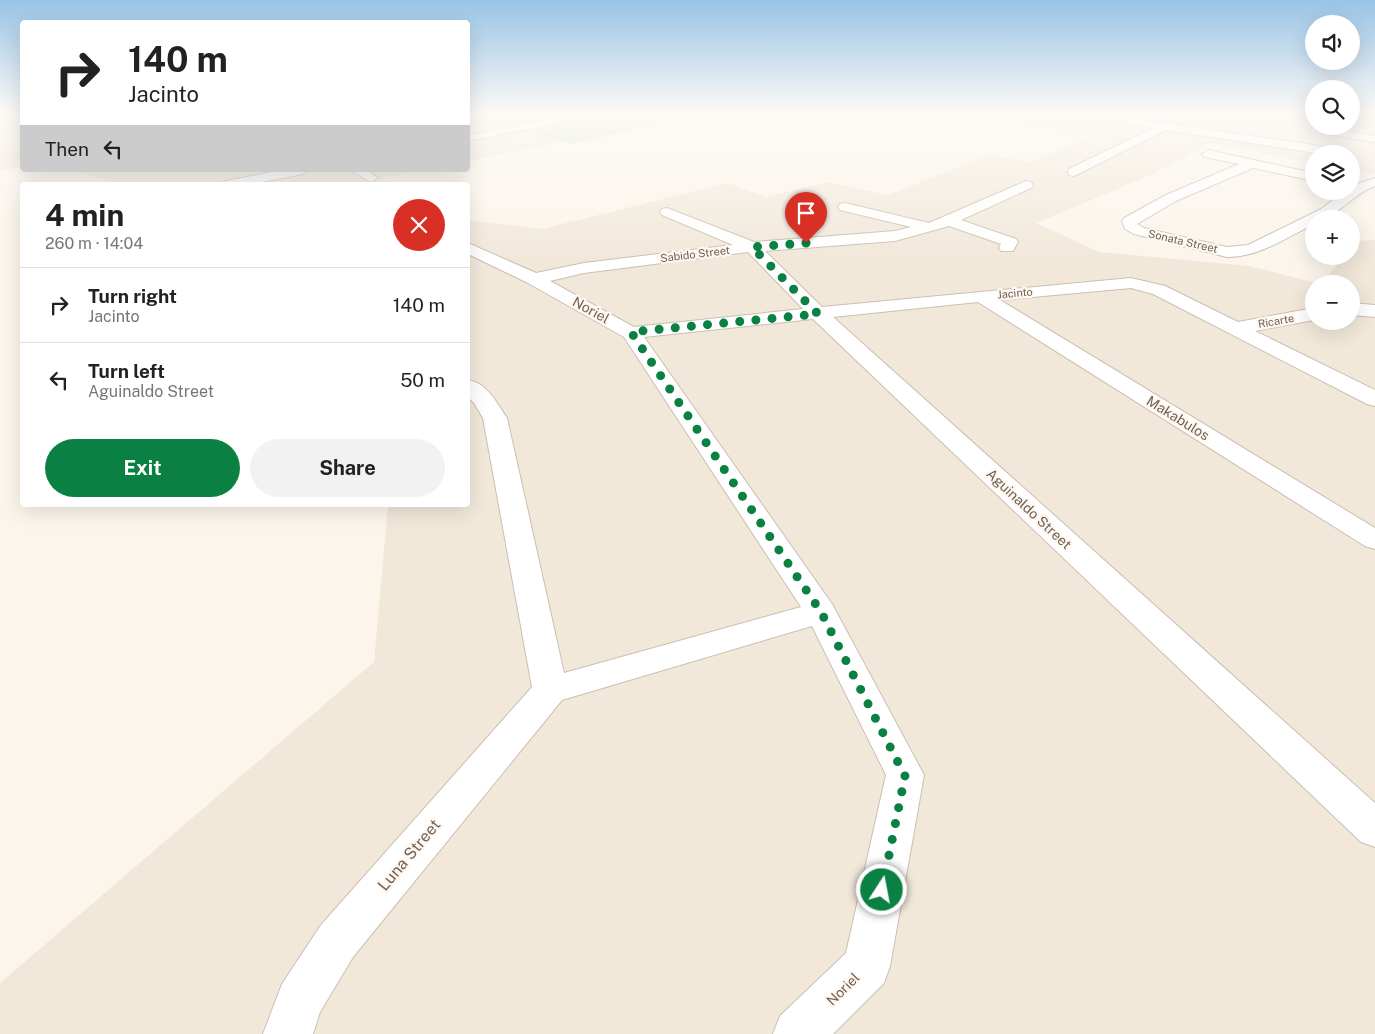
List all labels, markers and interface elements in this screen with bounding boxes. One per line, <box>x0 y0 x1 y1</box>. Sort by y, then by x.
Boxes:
map controls <box>1305 15 1360 330</box>
button: sound <box>1305 15 1360 70</box>
text: 140 m <box>128 39 228 80</box>
icon: right <box>45 40 110 105</box>
button: search <box>1305 80 1360 135</box>
text: Jacinto <box>128 81 199 107</box>
icon: left <box>99 135 127 163</box>
text: Then <box>45 138 89 160</box>
button: layers <box>1305 145 1360 200</box>
pin <box>785 192 827 243</box>
text: 4 min <box>45 197 124 233</box>
button: close <box>393 199 445 251</box>
icon: arrive <box>792 199 820 227</box>
button: + <box>1305 210 1360 265</box>
street label: Sonata Street <box>1147 227 1219 255</box>
text: 260 m · 14:04 <box>45 234 143 253</box>
street label: Sabido Street <box>659 244 731 264</box>
button: − <box>1305 275 1360 330</box>
text: Turn right <box>88 285 177 307</box>
street label: Jacinto <box>997 285 1033 301</box>
icon: right <box>45 291 73 319</box>
street label: Noriel <box>570 293 612 327</box>
text: 140 m <box>393 294 445 316</box>
text: Jacinto <box>88 307 140 326</box>
street label: Ricarte <box>1257 312 1295 330</box>
text: Turn left <box>88 360 165 382</box>
icon: left <box>45 366 73 394</box>
text: 50 m <box>400 369 445 391</box>
text: Aguinaldo Street <box>88 382 214 401</box>
street label: Makabulos <box>1144 392 1212 444</box>
button: Exit <box>45 439 240 497</box>
button: Share <box>250 439 445 497</box>
street label: Aguinaldo Street <box>983 466 1075 552</box>
street label: Luna Street <box>374 815 444 895</box>
position arrow <box>855 863 907 915</box>
street label: Noriel <box>823 969 863 1009</box>

